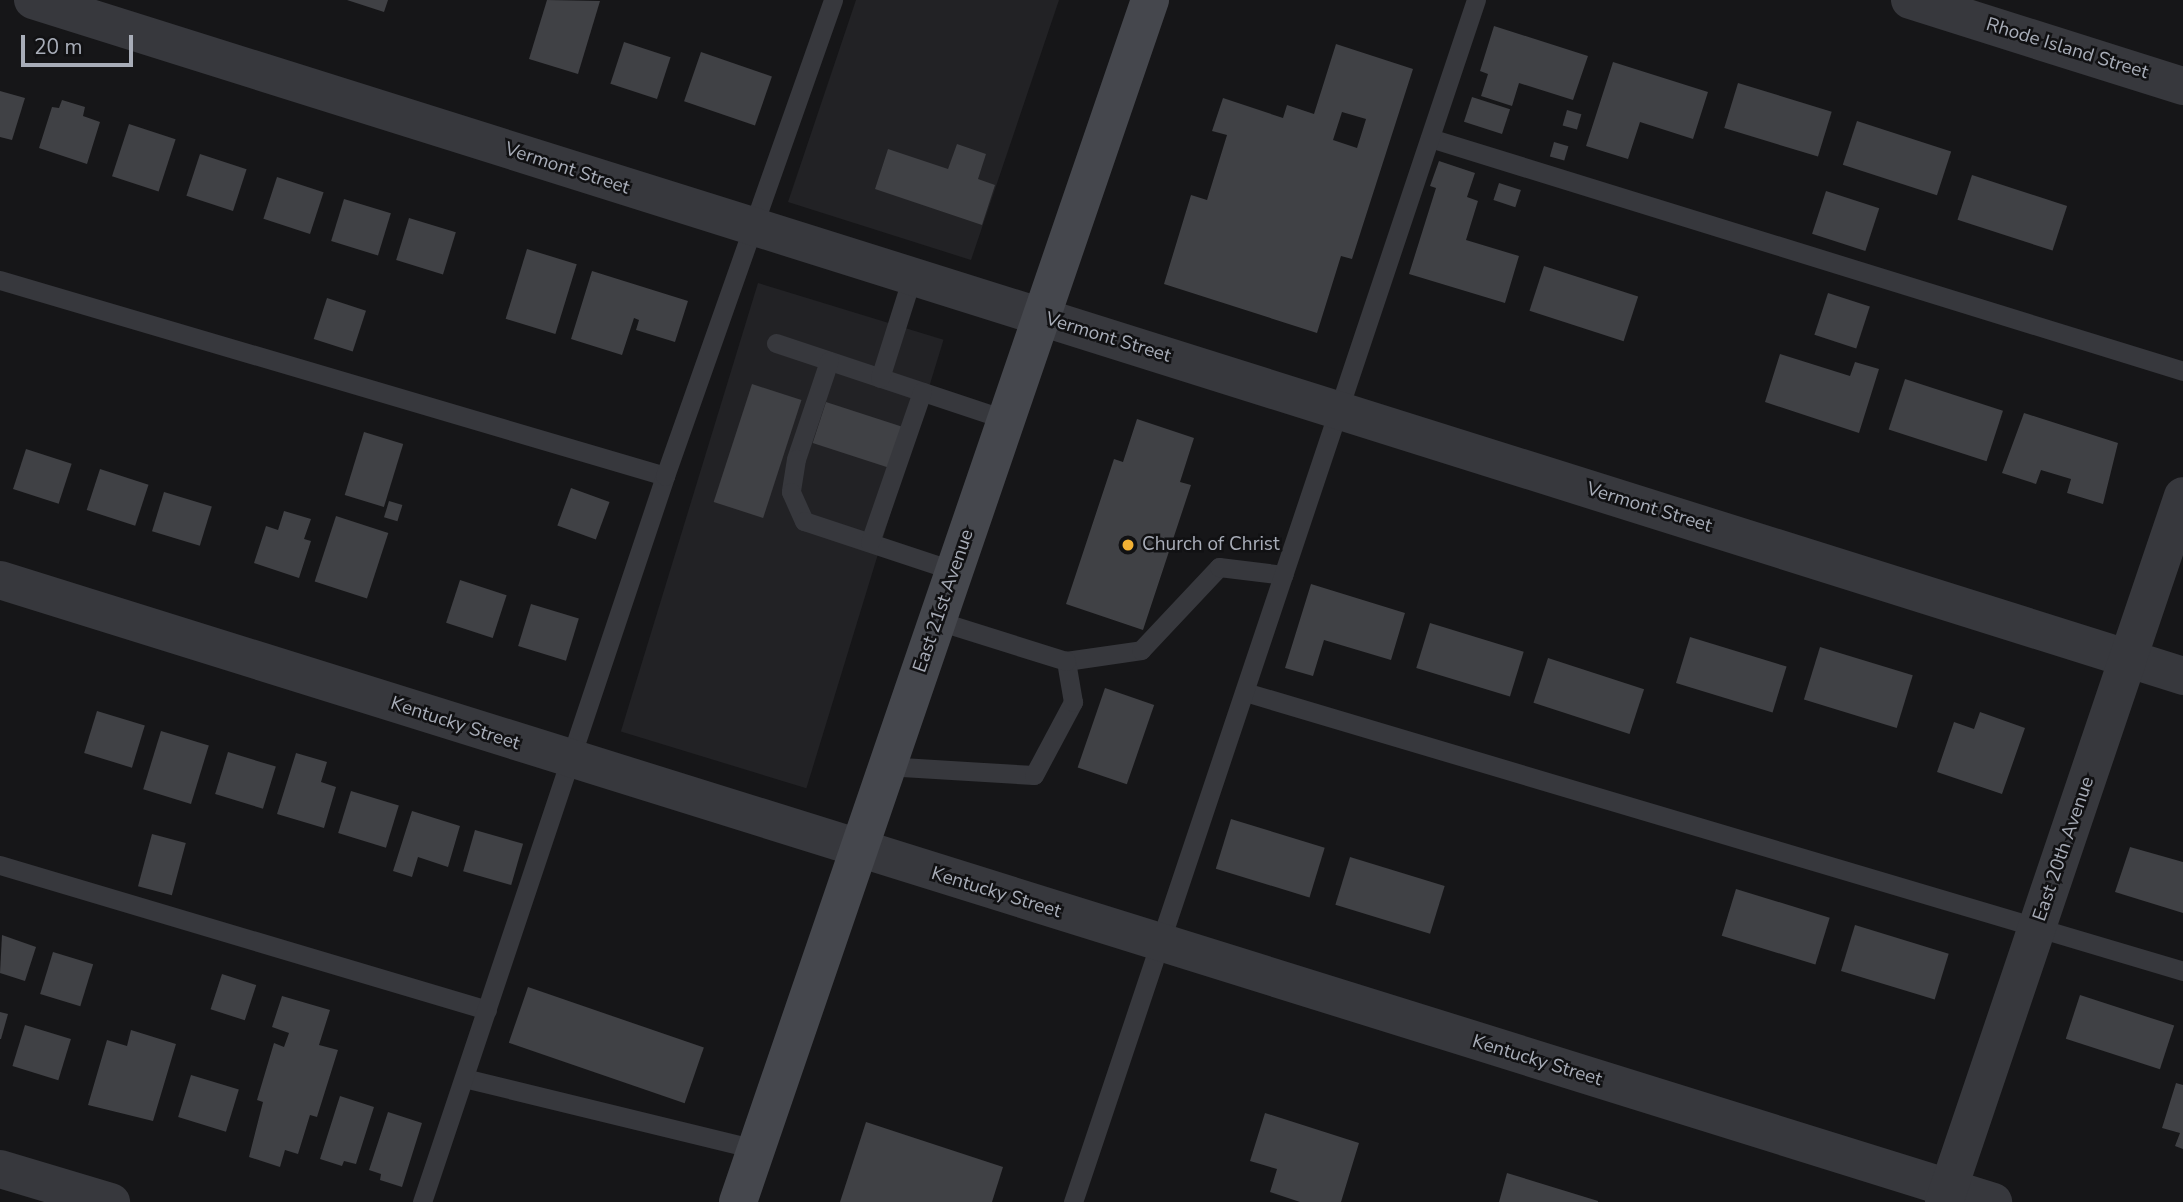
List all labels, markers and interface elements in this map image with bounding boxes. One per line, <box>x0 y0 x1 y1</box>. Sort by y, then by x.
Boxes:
street label: Rhode Island Street <box>1983 13 2151 85</box>
scale bar <box>24 21 136 65</box>
text: 20 m <box>34 33 83 61</box>
street label: Vermont Street <box>502 138 632 200</box>
street label: Vermont Street <box>1043 308 1173 368</box>
street label: Vermont Street <box>1584 478 1714 538</box>
street label: East 21st Avenue <box>909 527 979 675</box>
place label: Church of Christ <box>1142 534 1280 556</box>
marker: Church of Christ <box>1120 537 1136 553</box>
street label: Kentucky Street <box>388 692 522 756</box>
street label: East 20th Avenue <box>2029 774 2099 924</box>
street label: Kentucky Street <box>928 862 1064 924</box>
street label: Kentucky Street <box>1469 1030 1605 1092</box>

